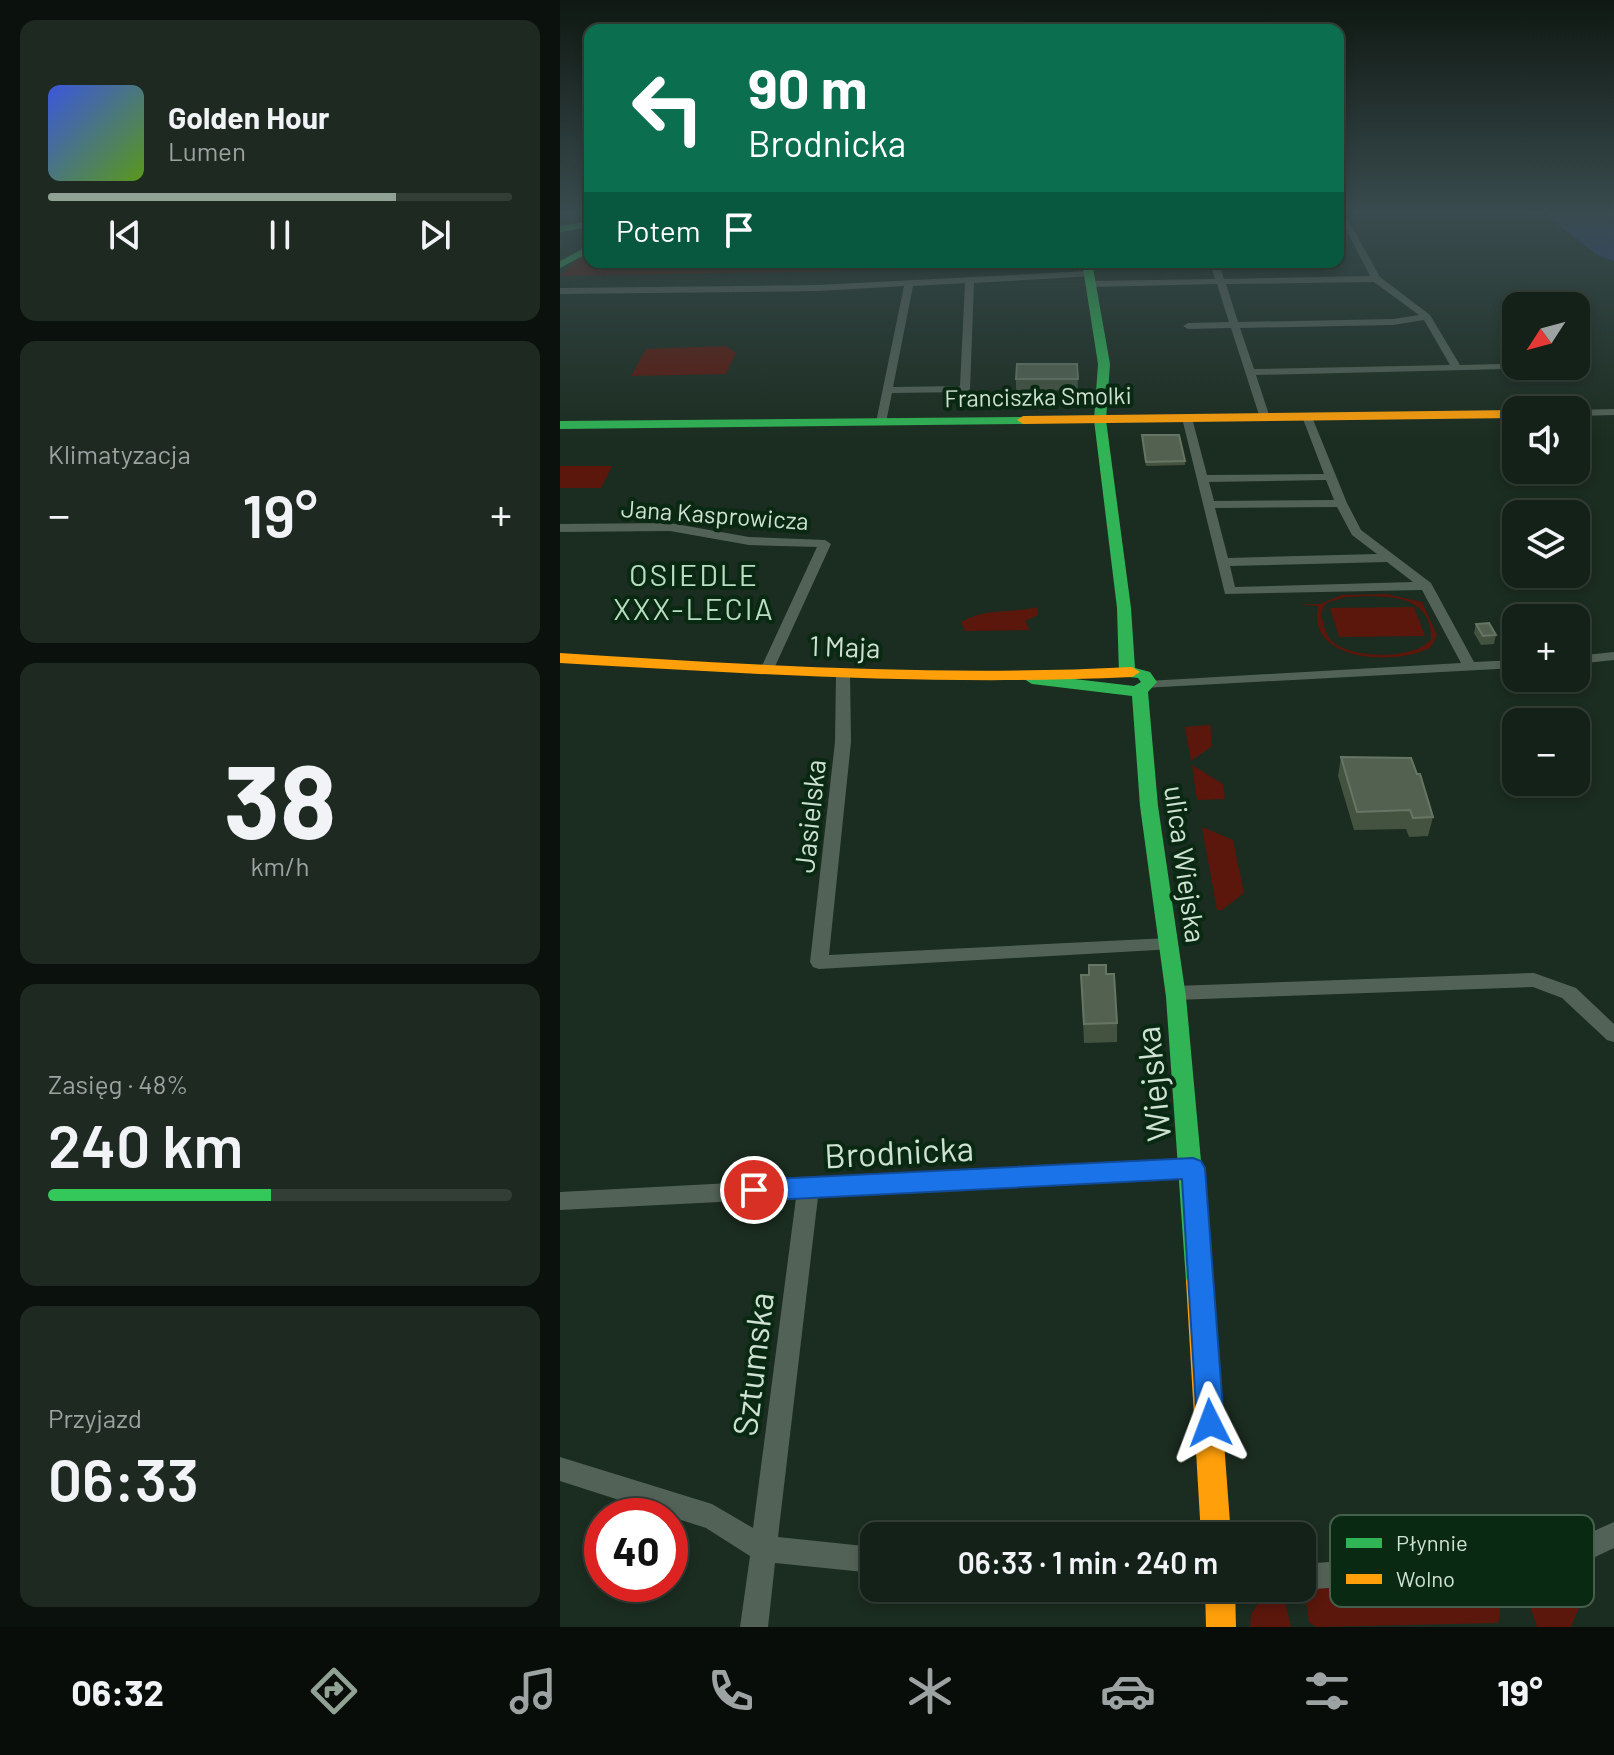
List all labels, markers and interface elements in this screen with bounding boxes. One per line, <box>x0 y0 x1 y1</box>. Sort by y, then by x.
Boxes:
text: 90 m <box>748 53 868 120</box>
icon: left <box>616 56 720 160</box>
text: Golden Hour <box>168 99 330 135</box>
text: Brodnicka <box>748 121 906 164</box>
text: Lumen <box>168 135 246 166</box>
icon: arrive <box>717 208 761 252</box>
text: Potem <box>616 212 701 248</box>
icon: previous <box>103 213 147 257</box>
icon: pause <box>258 213 302 257</box>
icon: next <box>413 213 457 257</box>
north arrow <box>1502 292 1590 380</box>
map controls <box>1502 292 1590 796</box>
street label: Franciszka Smolki <box>944 380 1132 412</box>
button: sound <box>1502 396 1590 484</box>
text: Klimatyzacja <box>48 438 191 469</box>
text: 19° <box>242 478 318 550</box>
text: − <box>48 487 70 540</box>
text: + <box>490 487 512 540</box>
street label: Jana Kasprowicza <box>620 493 810 535</box>
button: layers <box>1502 500 1590 588</box>
district label: OSIEDLE XXX-LECIA <box>613 556 775 626</box>
button: + <box>1502 604 1590 692</box>
street label: 1 Maja <box>809 628 881 664</box>
button: − <box>1502 708 1590 796</box>
text: 38 <box>224 735 336 860</box>
street label: Jasielska <box>786 758 832 874</box>
street label: ulica Wiejska <box>1158 783 1214 945</box>
text: km/h <box>251 850 309 881</box>
street label: Wiejska <box>1126 1024 1178 1144</box>
text: Zasięg · 48% <box>48 1068 188 1099</box>
text: 240 km <box>48 1108 243 1180</box>
street label: Brodnicka <box>823 1127 975 1175</box>
pin <box>720 1156 788 1224</box>
icon: arrive <box>732 1168 776 1212</box>
street label: Sztumska <box>723 1290 781 1438</box>
position arrow <box>1168 1381 1252 1465</box>
text: Przyjazd <box>48 1402 142 1433</box>
text: 06:33 <box>48 1442 199 1514</box>
speed limit sign: 40 <box>584 1498 688 1602</box>
legend <box>1330 1515 1594 1607</box>
text: Płynnie <box>1396 1529 1468 1555</box>
text: 06:33 · 1 min · 240 m <box>958 1544 1218 1580</box>
text: Wolno <box>1396 1565 1455 1591</box>
icon: directions <box>306 1663 362 1719</box>
icon: music <box>505 1663 561 1719</box>
icon: phone <box>703 1663 759 1719</box>
icon: climate <box>902 1663 958 1719</box>
icon: car <box>1100 1663 1156 1719</box>
icon: filters <box>1299 1663 1355 1719</box>
text: 06:32 <box>71 1670 164 1713</box>
text: 19° <box>1497 1670 1543 1713</box>

